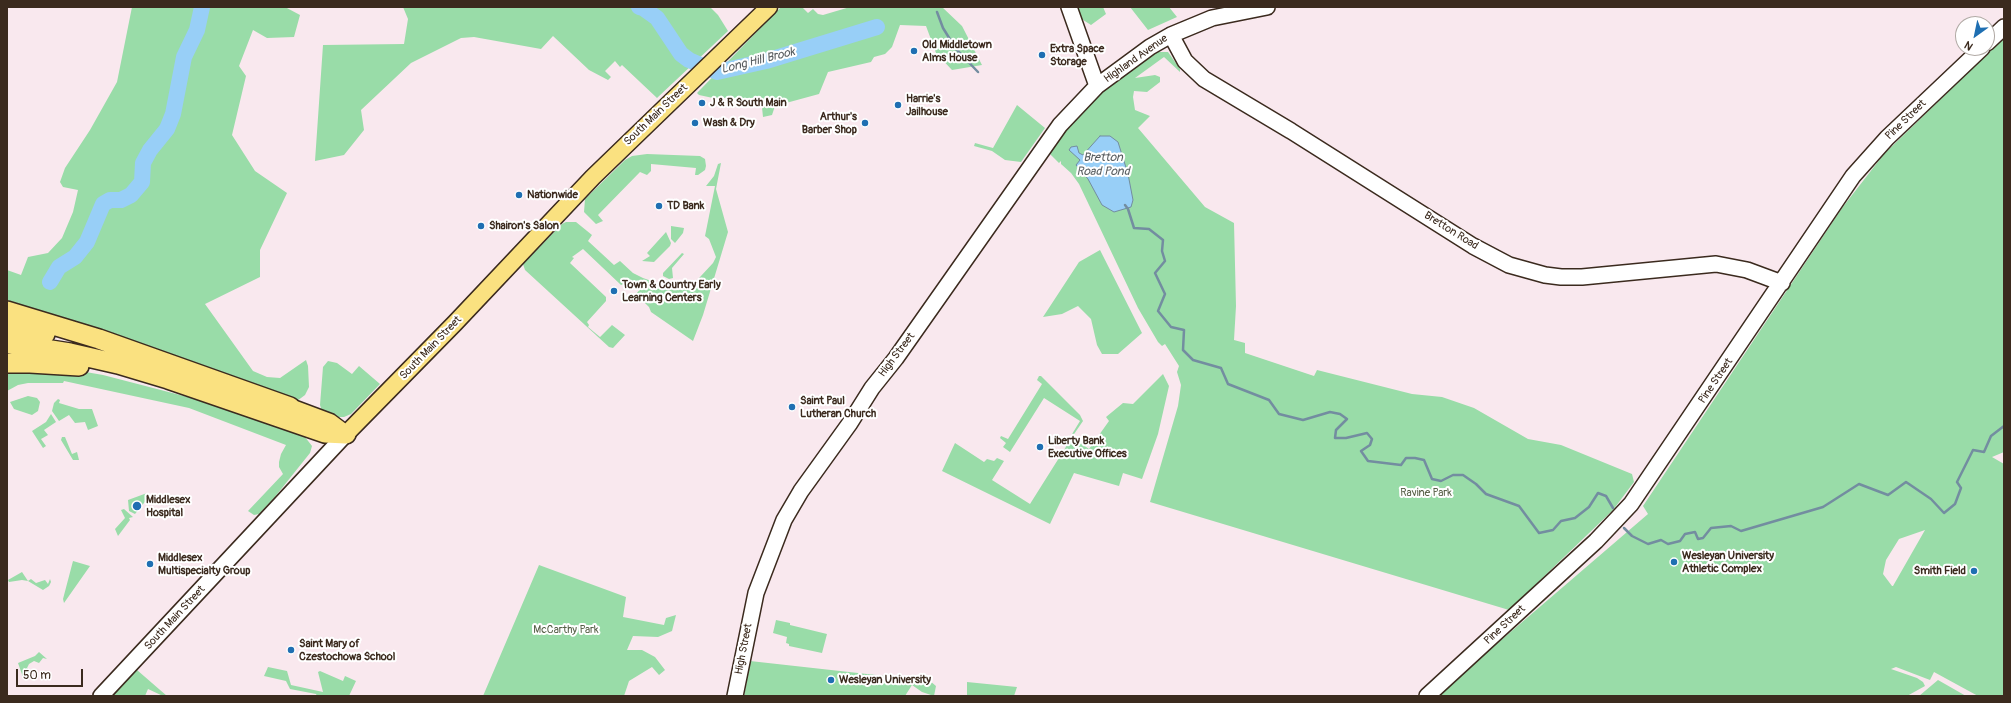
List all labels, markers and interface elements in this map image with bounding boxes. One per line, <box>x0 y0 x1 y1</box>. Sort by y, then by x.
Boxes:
north arrow <box>1955 16 1995 56</box>
street label: Highland Avenue <box>1102 32 1170 86</box>
place label: Old Middletown Alms House <box>922 38 992 64</box>
text: N <box>1962 38 1975 53</box>
place label: Extra Space Storage <box>1050 42 1104 68</box>
water label: Long Hill Brook <box>720 45 796 77</box>
marker: Old Middletown Alms House <box>909 46 919 56</box>
marker: Extra Space Storage <box>1037 50 1047 60</box>
street label: South Main Street <box>622 81 690 149</box>
place label: Harrie's Jailhouse <box>906 92 948 118</box>
place label: J & R South Main <box>710 96 787 110</box>
street label: Pine Street <box>1883 97 1929 143</box>
marker: J & R South Main <box>697 98 707 108</box>
marker: Harrie's Jailhouse <box>893 100 903 110</box>
place label: Arthur's Barber Shop <box>802 110 857 136</box>
place label: Wash & Dry <box>703 116 755 130</box>
marker: Wash & Dry <box>690 118 700 128</box>
marker: Arthur's Barber Shop <box>860 118 870 128</box>
water label: Bretton Road Pond <box>1076 151 1130 179</box>
place label: Nationwide <box>527 188 578 202</box>
marker: Nationwide <box>514 190 524 200</box>
place label: TD Bank <box>667 199 704 213</box>
marker: TD Bank <box>654 201 664 211</box>
street label: Bretton Road <box>1421 209 1481 253</box>
place label: Shairon's Salon <box>489 219 559 233</box>
marker: Shairon's Salon <box>476 221 486 231</box>
place label: Town & Country Early Learning Centers <box>622 278 721 304</box>
marker: Town & Country Early Learning Centers <box>609 286 619 296</box>
street label: South Main Street <box>397 314 465 382</box>
street label: High Street <box>876 330 918 380</box>
street label: Pine Street <box>1696 356 1736 406</box>
place label: Saint Paul Lutheran Church <box>800 394 876 420</box>
marker: Saint Paul Lutheran Church <box>787 402 797 412</box>
place label: Liberty Bank Executive Offices <box>1048 434 1127 460</box>
marker: Liberty Bank Executive Offices <box>1035 442 1045 452</box>
park label: Ravine Park <box>1400 486 1452 500</box>
place label: Middlesex Hospital <box>146 493 191 519</box>
marker: Middlesex Hospital <box>131 500 143 512</box>
place label: Wesleyan University Athletic Complex <box>1682 549 1774 575</box>
place label: Middlesex Multispecialty Group <box>158 551 250 577</box>
marker: Wesleyan University Athletic Complex <box>1669 557 1679 567</box>
marker: Middlesex Multispecialty Group <box>145 559 155 569</box>
place label: Smith Field <box>1914 564 1966 578</box>
marker: Smith Field <box>1969 566 1979 576</box>
street label: South Main Street <box>142 583 208 653</box>
street label: Pine Street <box>1482 603 1528 647</box>
street label: High Street <box>733 622 755 676</box>
park label: McCarthy Park <box>533 623 599 637</box>
place label: Saint Mary of Czestochowa School <box>299 637 395 663</box>
marker: Saint Mary of Czestochowa School <box>286 645 296 655</box>
scale bar <box>18 661 85 687</box>
text: 50 m <box>23 668 51 683</box>
place label: Wesleyan University <box>839 673 931 687</box>
marker: Wesleyan University <box>826 675 836 685</box>

